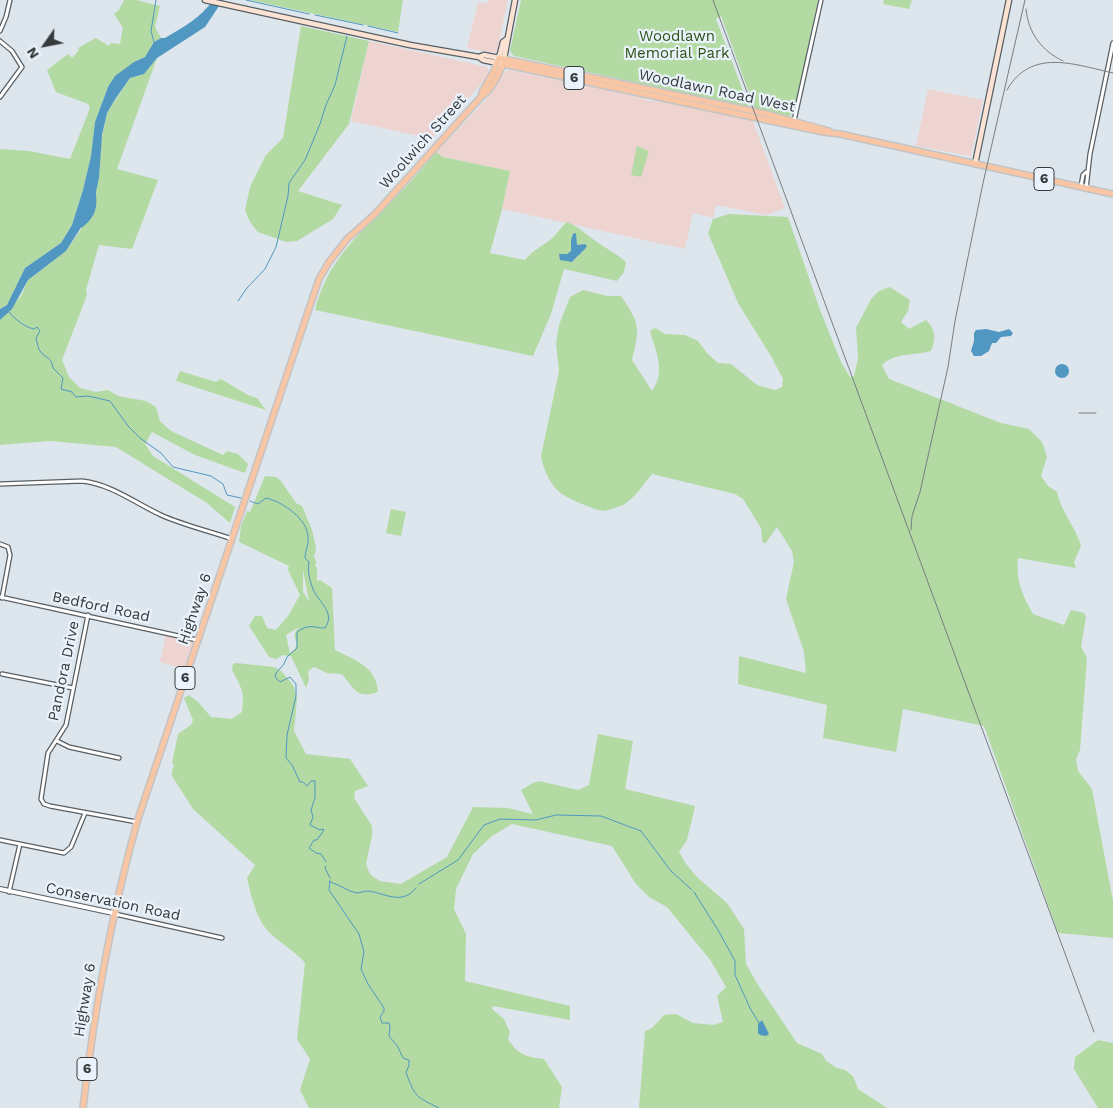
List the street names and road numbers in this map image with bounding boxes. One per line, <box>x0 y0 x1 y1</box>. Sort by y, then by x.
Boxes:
road number: 6 <box>564 66 584 90</box>
street label: Woodlawn Road West <box>637 66 797 116</box>
street label: Woolwich Street <box>376 91 470 193</box>
road number: 6 <box>1034 168 1054 190</box>
street label: Highway 6 <box>174 571 216 647</box>
street label: Bedford Road <box>50 588 152 626</box>
street label: Pandora Drive <box>45 619 83 723</box>
road number: 6 <box>175 666 195 690</box>
street label: Conservation Road <box>44 879 182 925</box>
street label: Highway 6 <box>70 962 100 1038</box>
road number: 6 <box>77 1058 97 1080</box>

